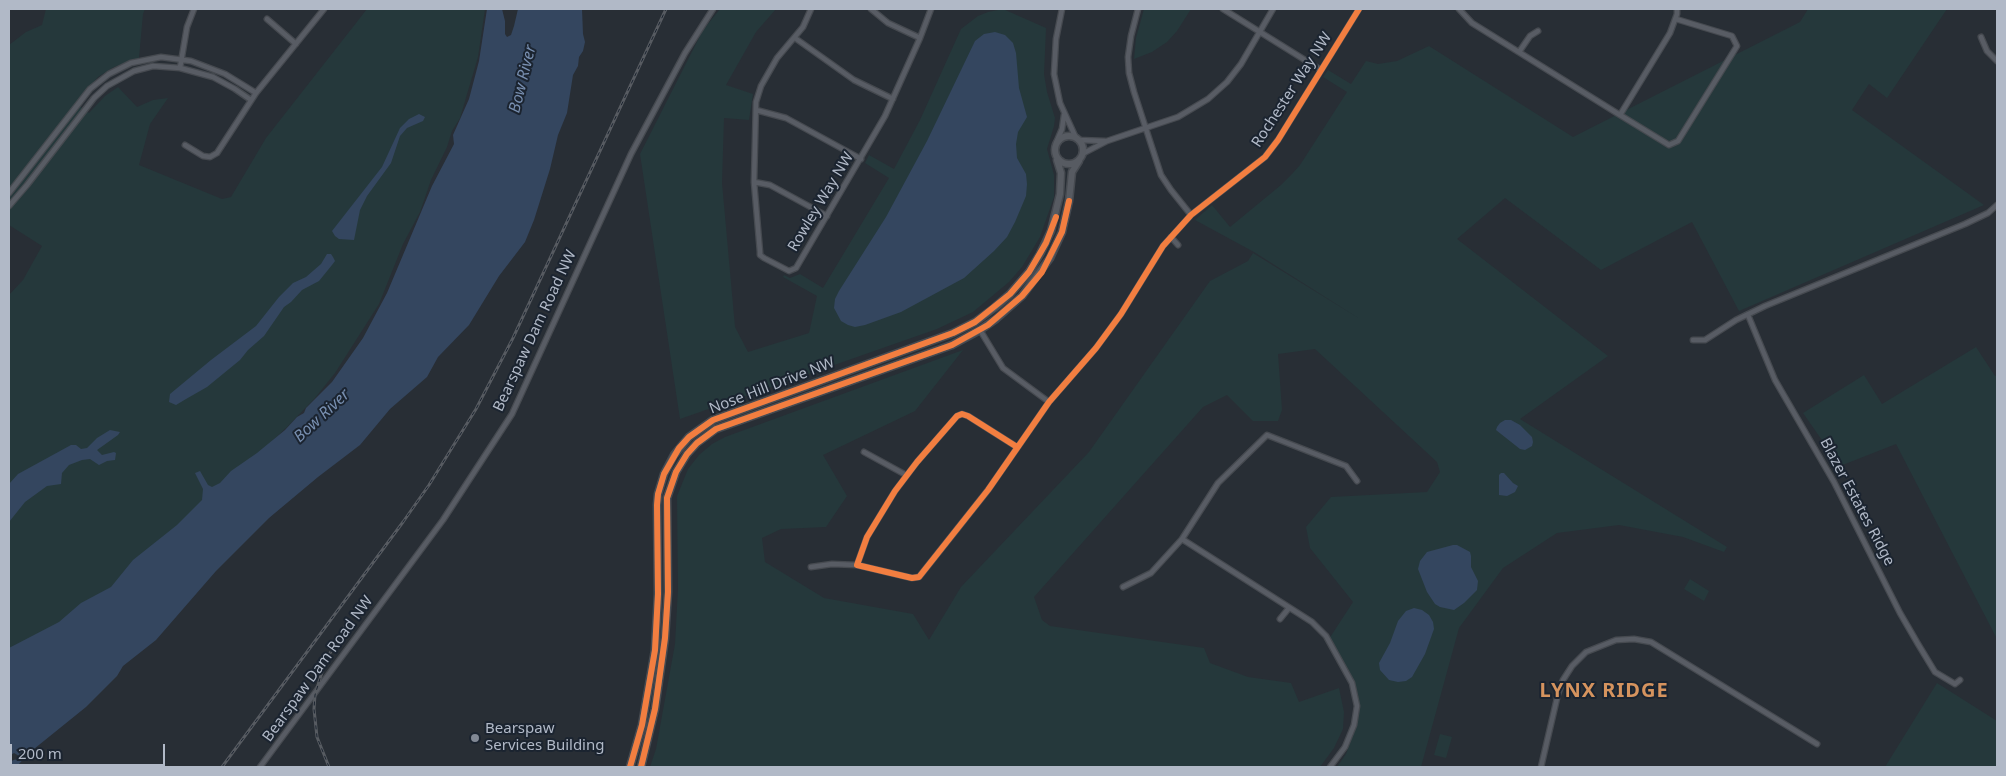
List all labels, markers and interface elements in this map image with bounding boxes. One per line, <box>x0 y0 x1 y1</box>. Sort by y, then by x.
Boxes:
street label: Rochester Way NW <box>1248 29 1336 151</box>
water label: Bow River <box>505 43 541 115</box>
street label: Rowley Way NW <box>784 149 858 255</box>
street label: Bearspaw Dam Road NW <box>490 247 580 415</box>
street label: Nose Hill Drive NW <box>707 354 837 418</box>
water label: Bow River <box>290 385 354 447</box>
street label: Blazer Estates Ridge <box>1816 435 1898 569</box>
street label: Bearspaw Dam Road NW <box>259 593 377 745</box>
district label: LYNX RIDGE <box>1538 679 1670 703</box>
place label: Bearspaw Services Building <box>485 720 604 755</box>
marker: Bearspaw Services Building <box>469 732 481 744</box>
scale bar <box>12 734 168 766</box>
text: 200 m <box>18 743 62 763</box>

